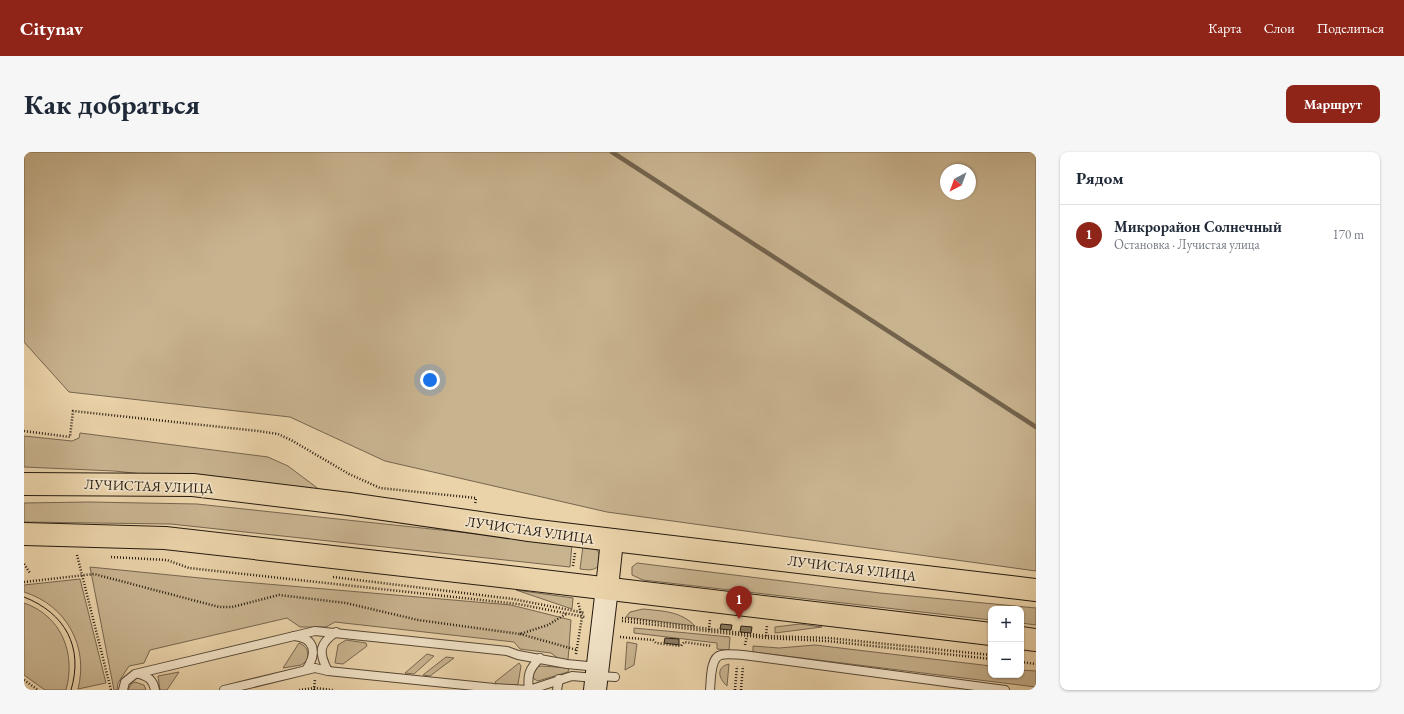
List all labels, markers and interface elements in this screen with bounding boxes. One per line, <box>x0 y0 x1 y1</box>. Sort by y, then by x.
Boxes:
text: Citynav <box>20 16 83 41</box>
text: Карта <box>1208 19 1242 37</box>
text: Слои <box>1264 19 1295 37</box>
text: Поделиться <box>1317 19 1384 37</box>
button: Маршрут <box>1286 85 1380 123</box>
text: Как добраться <box>24 86 200 122</box>
north arrow <box>940 164 976 200</box>
text: Рядом <box>1076 167 1124 189</box>
text: Микрорайон Солнечный <box>1114 217 1282 236</box>
text: 1 <box>1086 226 1092 243</box>
text: 170 m <box>1333 226 1364 243</box>
text: Остановка · Лучистая улица <box>1114 236 1260 253</box>
your location <box>420 370 440 390</box>
street label: ЛУЧИСТАЯ УЛИЦА <box>84 475 214 497</box>
street label: ЛУЧИСТАЯ УЛИЦА <box>465 512 596 548</box>
street label: ЛУЧИСТАЯ УЛИЦА <box>787 551 918 585</box>
pin: 1 <box>726 586 752 619</box>
map controls <box>988 606 1024 678</box>
button: + <box>988 606 1024 642</box>
button: − <box>988 642 1024 678</box>

